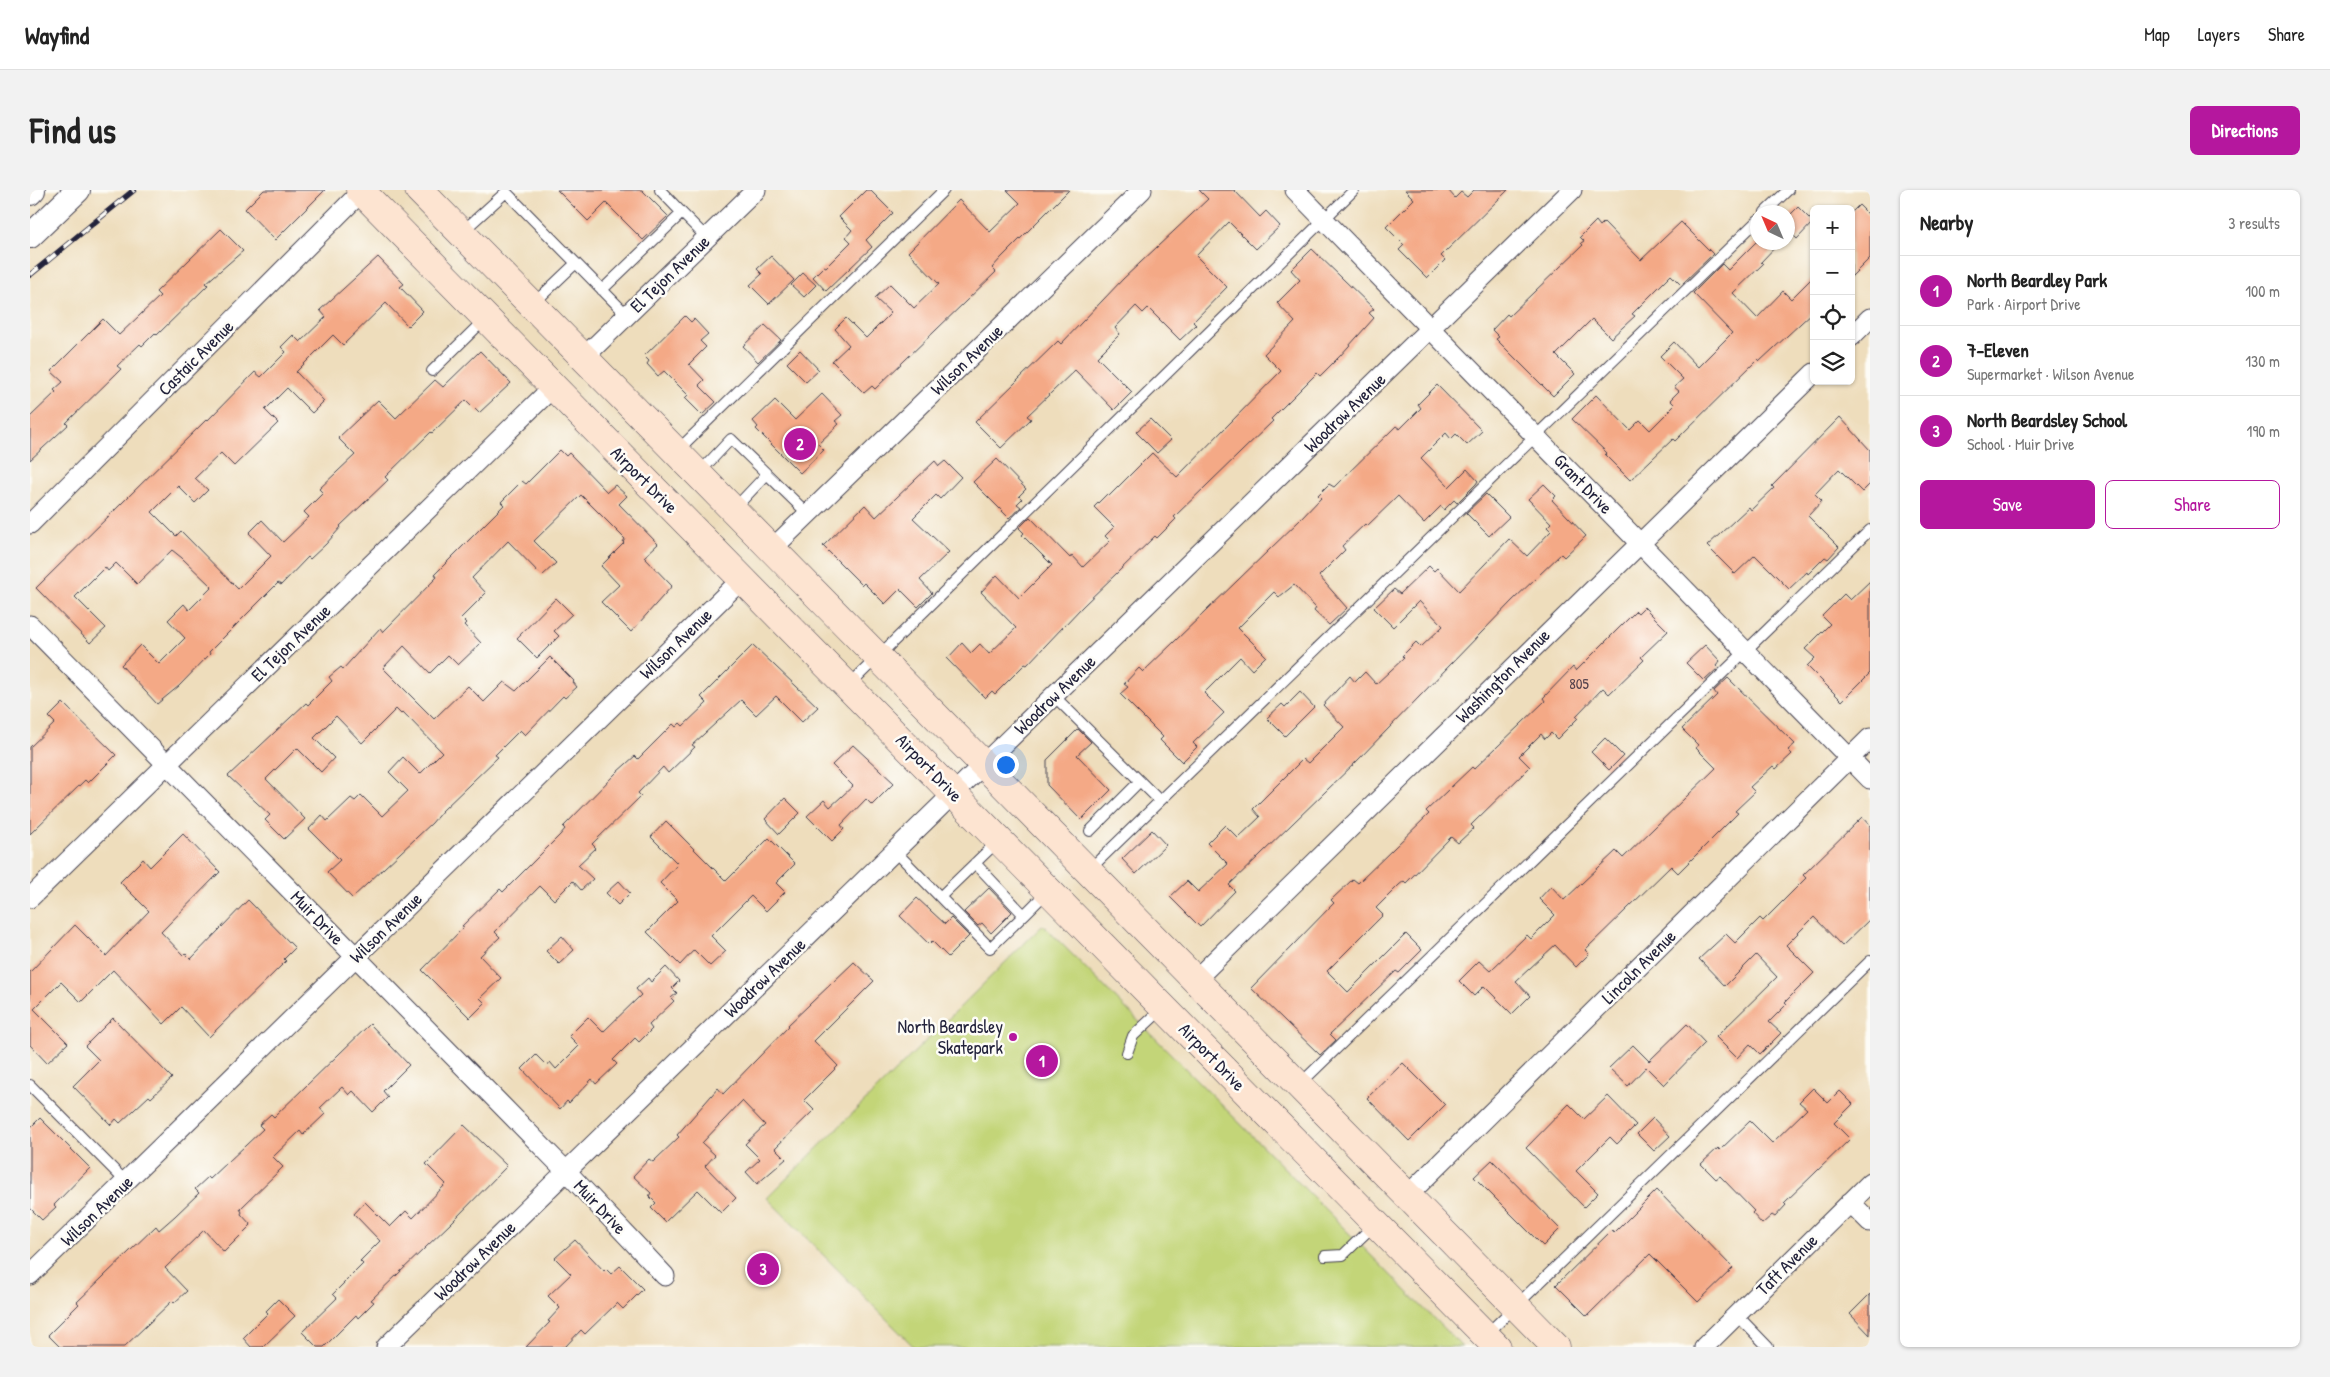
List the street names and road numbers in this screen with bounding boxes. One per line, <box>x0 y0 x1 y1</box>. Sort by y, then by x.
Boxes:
street label: El Tejon Avenue <box>624 229 715 318</box>
street label: Castaic Avenue <box>152 314 239 401</box>
street label: Wilson Avenue <box>925 319 1008 401</box>
street label: Woodrow Avenue <box>1298 367 1391 458</box>
street label: Airport Drive <box>605 440 684 519</box>
street label: Grant Drive <box>1548 448 1618 519</box>
street label: El Tejon Avenue <box>245 598 336 687</box>
street label: Wilson Avenue <box>634 603 717 685</box>
street label: Washington Avenue <box>1450 623 1555 728</box>
street label: Woodrow Avenue <box>1008 649 1101 740</box>
street label: Airport Drive <box>891 728 968 807</box>
street label: Muir Drive <box>285 885 350 950</box>
street label: Wilson Avenue <box>344 887 427 969</box>
street label: Lincoln Avenue <box>1596 924 1681 1009</box>
street label: Woodrow Avenue <box>718 932 811 1023</box>
street label: Airport Drive <box>1174 1017 1251 1096</box>
street label: Wilson Avenue <box>55 1170 138 1252</box>
street label: Muir Drive <box>568 1174 632 1240</box>
street label: Woodrow Avenue <box>428 1215 521 1306</box>
street label: Taft Avenue <box>1750 1228 1823 1301</box>

